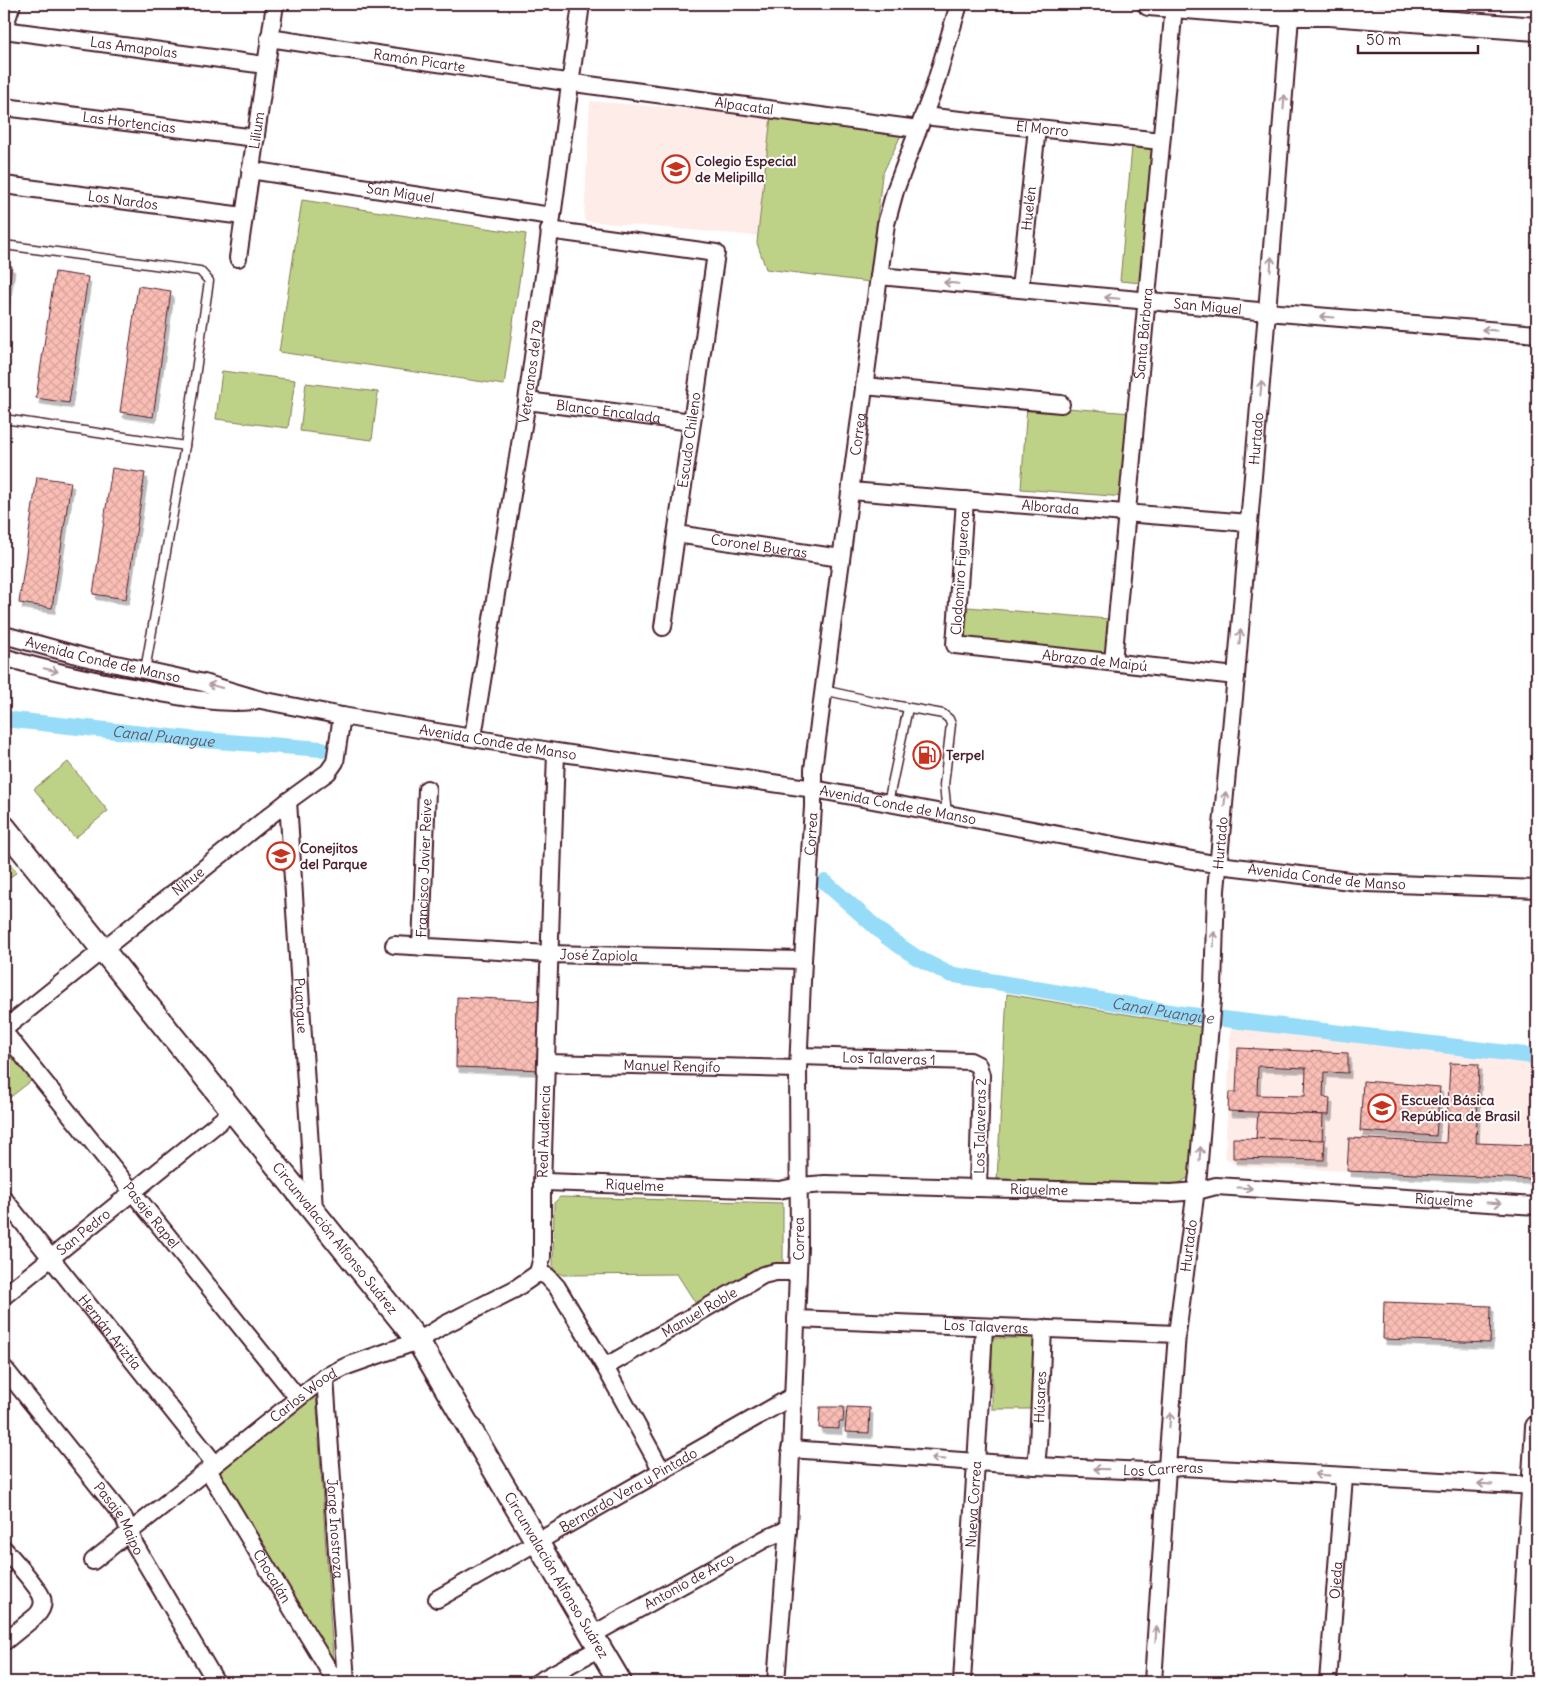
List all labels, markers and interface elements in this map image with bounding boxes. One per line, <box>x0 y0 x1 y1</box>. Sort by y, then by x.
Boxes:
scale bar <box>1358 22 1478 54</box>
text: 50 m <box>1366 30 1401 49</box>
street label: Las Amapolas <box>89 33 179 62</box>
street label: Ramón Picarte <box>372 45 467 76</box>
street label: Alpacatal <box>714 93 775 119</box>
one-way arrow <box>1279 94 1288 110</box>
street label: Las Hortencias <box>81 108 177 137</box>
street label: Lilium <box>245 110 268 150</box>
street label: El Morro <box>1015 117 1070 140</box>
place label: Colegio Especial de Melipilla <box>695 152 796 186</box>
school or university icon: Colegio Especial de Melipilla <box>661 154 691 184</box>
street label: San Miguel <box>365 179 435 207</box>
street label: Huelén <box>1017 185 1040 232</box>
street label: Los Nardos <box>87 187 159 214</box>
one-way arrow <box>1266 256 1276 272</box>
one-way arrow <box>943 278 959 288</box>
street label: Santa Bárbara <box>1130 287 1157 380</box>
one-way arrow <box>1105 293 1121 303</box>
street label: San Miguel <box>1173 294 1242 319</box>
one-way arrow <box>1319 312 1335 322</box>
street label: Veteranos del 79 <box>515 319 547 425</box>
one-way arrow <box>1481 325 1497 334</box>
one-way arrow <box>1256 380 1266 396</box>
street label: Escudo Chileno <box>673 391 705 489</box>
street label: Blanco Encalada <box>555 396 662 427</box>
street label: Correa <box>846 411 870 457</box>
street label: Hurtado <box>1245 411 1267 466</box>
street label: Alborada <box>1021 496 1080 518</box>
street label: Clodomiro Figueroa <box>947 510 973 636</box>
street label: Coronel Bueras <box>710 530 809 562</box>
one-way arrow <box>1235 629 1244 645</box>
street label: Avenida Conde de Manso <box>23 632 182 687</box>
street label: Abrazo de Maipú <box>1041 646 1148 675</box>
one-way arrow <box>42 666 58 676</box>
one-way arrow <box>207 681 223 690</box>
street label: Avenida Conde de Manso <box>418 720 578 764</box>
water label: Canal Puangue <box>111 721 216 750</box>
fuel station icon: Terpel <box>912 740 942 770</box>
place label: Terpel <box>946 746 984 764</box>
street label: Avenida Conde de Manso <box>818 781 978 828</box>
one-way arrow <box>1220 791 1230 807</box>
street label: Francisco Javier Reive <box>412 798 436 938</box>
street label: Correa <box>801 812 822 856</box>
street label: Hurtado <box>1209 816 1232 870</box>
place label: Conejitos del Parque <box>300 839 368 873</box>
school or university icon: Conejitos del Parque <box>266 841 296 871</box>
street label: Avenida Conde de Manso <box>1247 860 1406 893</box>
street label: Ñihue <box>168 863 208 900</box>
one-way arrow <box>1210 931 1219 947</box>
street label: José Zapiola <box>559 945 638 965</box>
street label: Puangue <box>290 977 312 1034</box>
water label: Canal Puangue <box>1110 993 1215 1027</box>
street label: Los Talaveras 1 <box>842 1048 936 1069</box>
street label: Manuel Rengifo <box>623 1056 721 1076</box>
street label: Los Talaveras 2 <box>970 1078 990 1174</box>
street label: Real Audiencia <box>533 1085 554 1178</box>
place label: Escuela Básica República de Brasil <box>1401 1091 1520 1125</box>
school or university icon: Escuela Básica República de Brasil <box>1367 1093 1397 1123</box>
one-way arrow <box>1195 1147 1205 1163</box>
street label: Circunvalación Alfonso Suárez <box>269 1158 402 1318</box>
street label: Riquelme <box>605 1175 664 1195</box>
street label: Pasaje Rapel <box>119 1178 183 1252</box>
street label: Riquelme <box>1010 1180 1069 1199</box>
one-way arrow <box>1237 1183 1253 1193</box>
street label: Riquelme <box>1414 1189 1474 1211</box>
one-way arrow <box>1486 1199 1502 1208</box>
street label: San Pedro <box>53 1205 114 1259</box>
street label: Correa <box>789 1217 808 1261</box>
street label: Hurtado <box>1176 1218 1201 1273</box>
street label: Manuel Roble <box>658 1283 740 1341</box>
street label: Hernán Ariztía <box>74 1291 145 1373</box>
street label: Los Talaveras <box>943 1316 1029 1337</box>
street label: Carlos Wood <box>266 1364 340 1426</box>
street label: Húsares <box>1030 1371 1050 1423</box>
one-way arrow <box>1166 1412 1175 1428</box>
street label: Bernardo Vera y Pintado <box>556 1444 700 1536</box>
one-way arrow <box>931 1454 947 1463</box>
street label: Los Carreras <box>1123 1458 1204 1480</box>
street label: Nueva Correa <box>962 1460 985 1548</box>
one-way arrow <box>1093 1464 1109 1473</box>
one-way arrow <box>1315 1471 1331 1480</box>
street label: Pasaje Maipo <box>90 1478 148 1558</box>
street label: Jorge Inostroza <box>323 1478 348 1579</box>
one-way arrow <box>1477 1479 1493 1488</box>
street label: Circunvalación Alfonso Suárez <box>500 1489 613 1662</box>
street label: Chocalán <box>249 1546 295 1606</box>
street label: Antonio de Arco <box>641 1549 738 1613</box>
street label: Ojeda <box>1325 1561 1346 1600</box>
one-way arrow <box>1152 1626 1161 1642</box>

